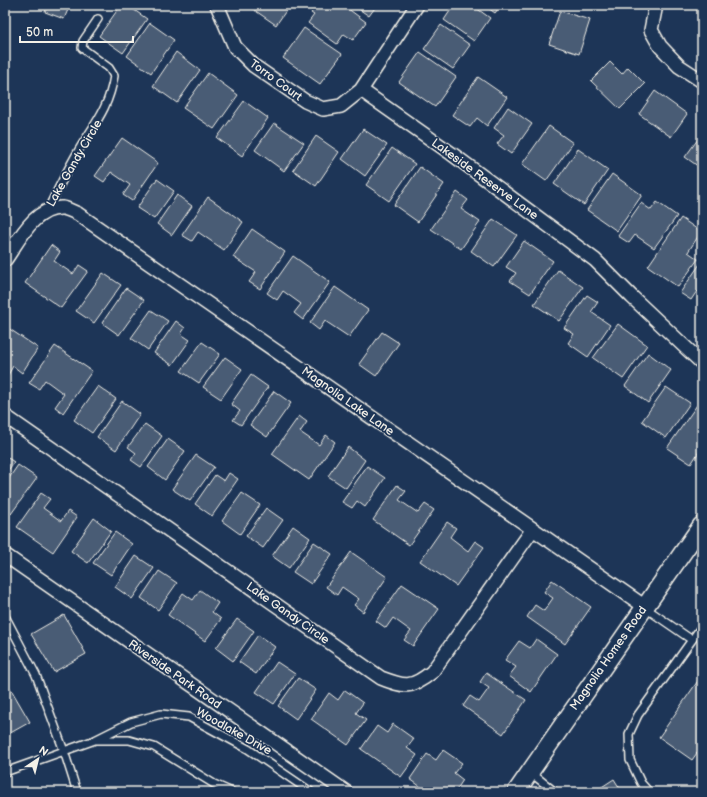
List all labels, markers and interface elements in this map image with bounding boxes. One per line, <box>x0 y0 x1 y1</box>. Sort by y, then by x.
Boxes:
scale bar <box>20 18 133 44</box>
text: 50 m <box>26 25 53 40</box>
street label: Torro Court <box>246 56 305 105</box>
street label: Lake Gandy Circle <box>43 117 105 210</box>
street label: Lakeside Reserve Lane <box>428 136 541 223</box>
street label: Magnolia Lake Lane <box>298 364 397 439</box>
street label: Lake Gandy Circle <box>243 579 332 648</box>
street label: Magnolia Homes Road <box>567 603 650 713</box>
street label: Riverside Park Road <box>125 637 224 712</box>
street label: Woodlake Drive <box>193 704 274 758</box>
north arrow <box>18 739 58 779</box>
text: N <box>36 744 51 759</box>

